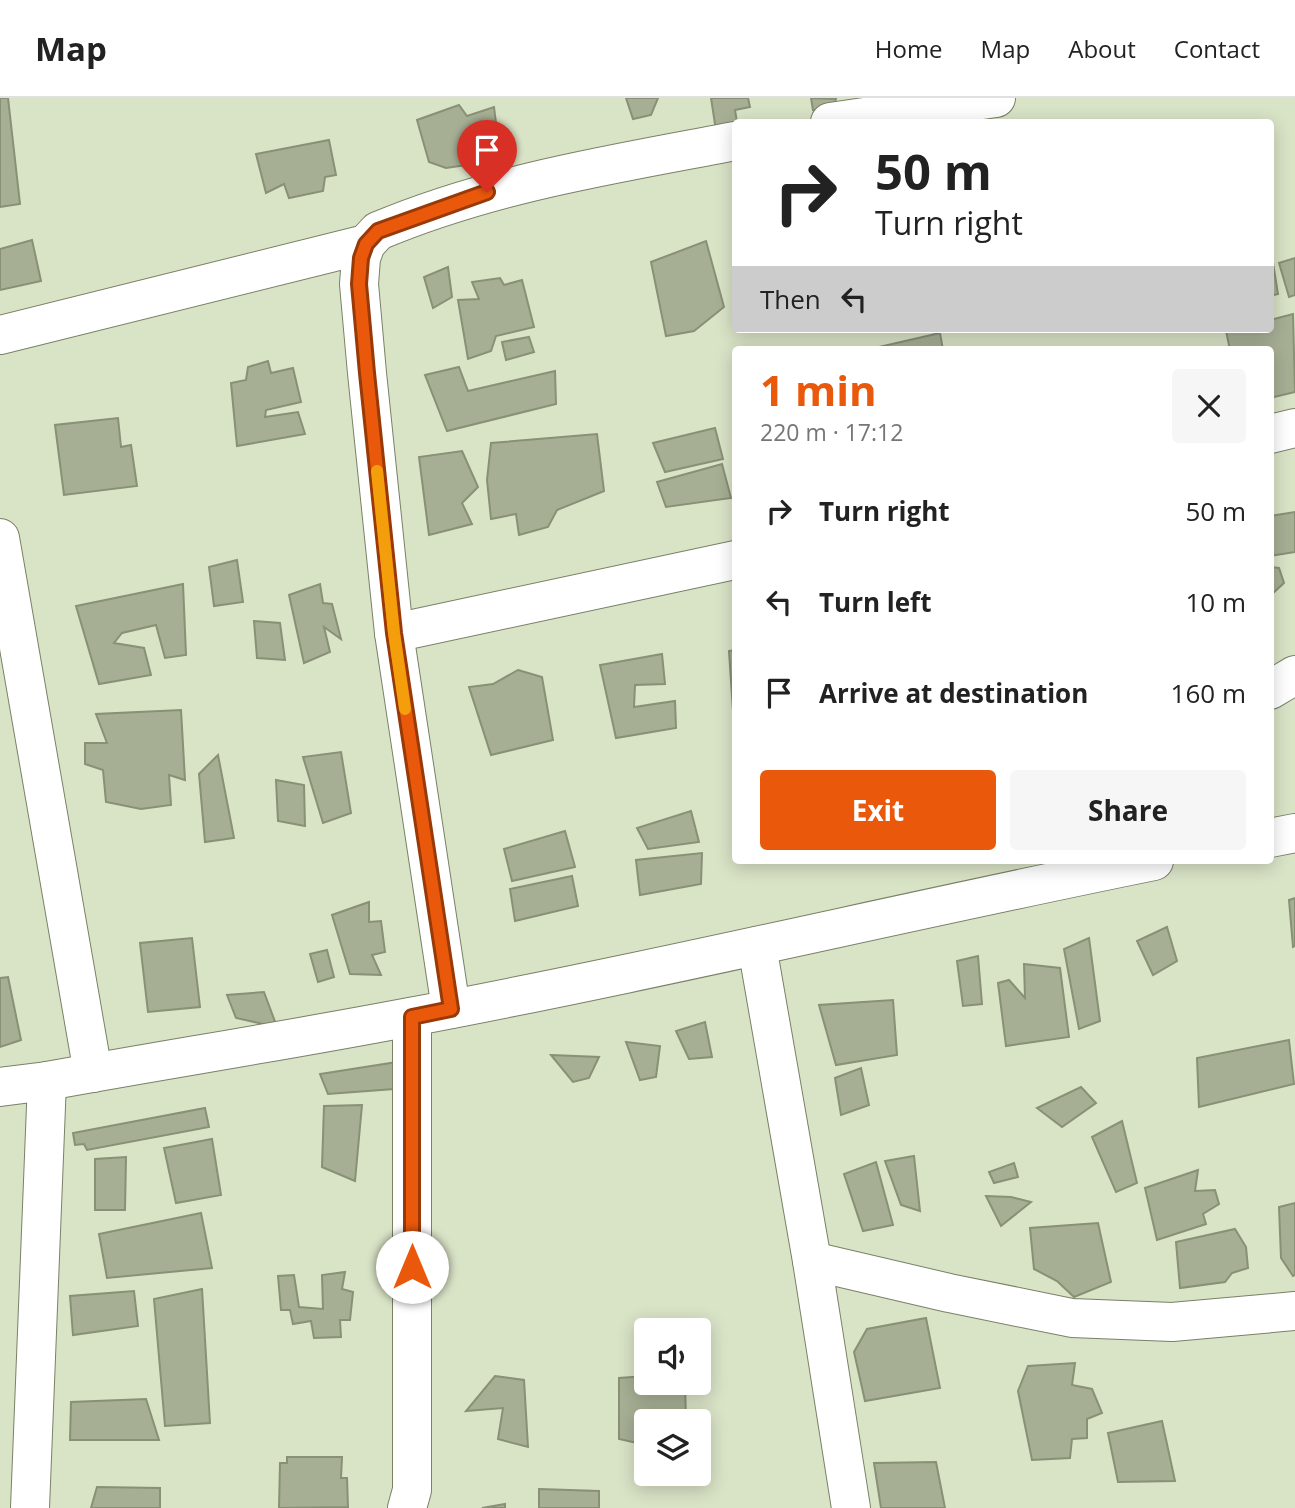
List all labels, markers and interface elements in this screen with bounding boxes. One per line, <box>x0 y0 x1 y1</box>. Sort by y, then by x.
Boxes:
text: Map <box>35 26 107 71</box>
text: Home <box>875 32 943 65</box>
text: Map <box>981 32 1030 65</box>
text: About <box>1068 32 1136 65</box>
text: Contact <box>1174 32 1260 65</box>
pin <box>457 120 517 192</box>
icon: arrive <box>468 131 506 169</box>
text: 50 m <box>875 138 992 204</box>
icon: right <box>760 147 851 238</box>
text: Turn right <box>875 201 1023 244</box>
icon: left <box>835 280 873 318</box>
text: Then <box>760 281 821 317</box>
text: 1 min <box>760 361 877 418</box>
button: close <box>1172 369 1246 443</box>
text: 220 m · 17:12 <box>760 416 903 448</box>
icon: right <box>760 492 798 530</box>
text: Turn right <box>819 493 950 529</box>
text: 50 m <box>1185 493 1246 529</box>
icon: left <box>760 583 798 621</box>
text: Turn left <box>819 584 931 620</box>
text: 10 m <box>1185 584 1246 620</box>
icon: arrive <box>760 674 798 712</box>
text: Arrive at destination <box>819 675 1088 711</box>
text: 160 m <box>1171 675 1246 711</box>
button: Exit <box>760 770 996 850</box>
button: Share <box>1010 770 1246 850</box>
position arrow <box>375 1230 449 1304</box>
map controls <box>634 1318 711 1486</box>
button: sound <box>634 1318 711 1395</box>
button: layers <box>634 1409 711 1486</box>

